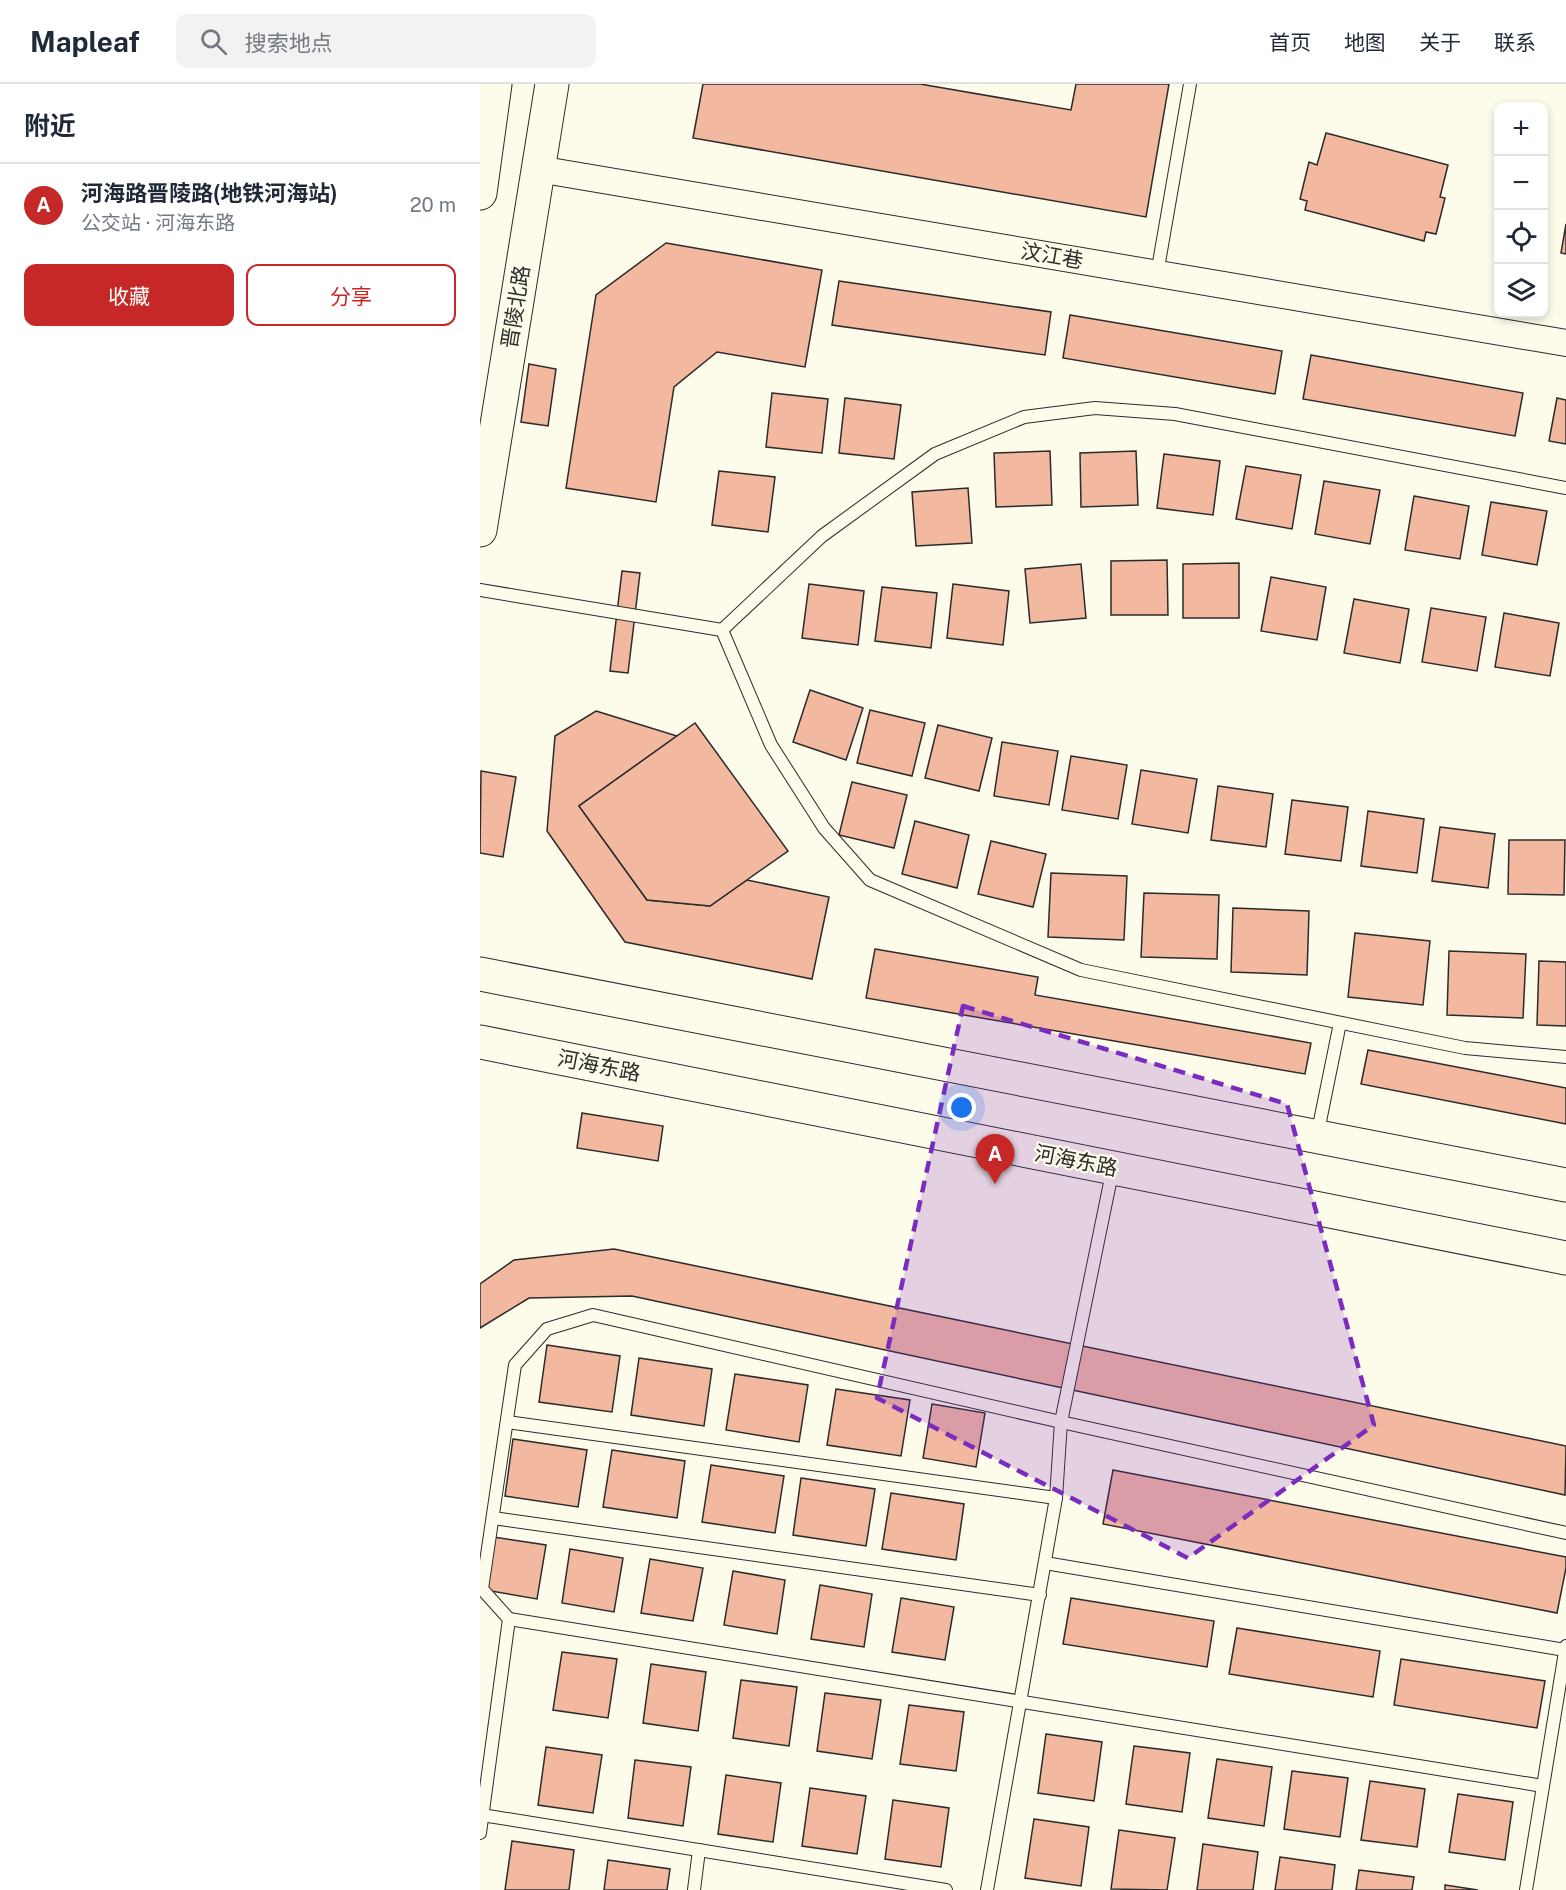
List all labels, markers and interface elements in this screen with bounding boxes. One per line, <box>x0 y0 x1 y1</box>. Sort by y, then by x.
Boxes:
search box <box>176 14 596 68</box>
text: Mapleaf <box>30 25 140 58</box>
icon: search <box>197 25 230 58</box>
text: 搜索地点 <box>245 30 333 56</box>
text: 首页 <box>1269 30 1311 55</box>
text: 地图 <box>1344 30 1386 55</box>
text: 关于 <box>1419 30 1461 55</box>
text: 联系 <box>1494 30 1536 55</box>
map controls <box>1494 102 1548 318</box>
button: + <box>1494 102 1548 156</box>
text: 附近 <box>24 110 76 141</box>
button: − <box>1494 156 1548 210</box>
text: 河海路晋陵路(地铁河海站) <box>81 180 338 206</box>
text: A <box>36 193 51 217</box>
text: 20 m <box>410 193 456 217</box>
button: locate <box>1494 210 1548 264</box>
text: 公交站 · 河海东路 <box>81 211 235 235</box>
street label: 汶江巷 <box>1019 238 1085 273</box>
street label: 晋陵北路 <box>497 263 534 350</box>
button: 收藏 <box>24 264 234 326</box>
button: 分享 <box>246 264 456 326</box>
button: layers <box>1494 264 1548 318</box>
street label: 河海东路 <box>555 1045 643 1086</box>
your location <box>947 1093 976 1122</box>
pin: A <box>976 1134 1014 1184</box>
street label: 河海东路 <box>1032 1140 1120 1181</box>

